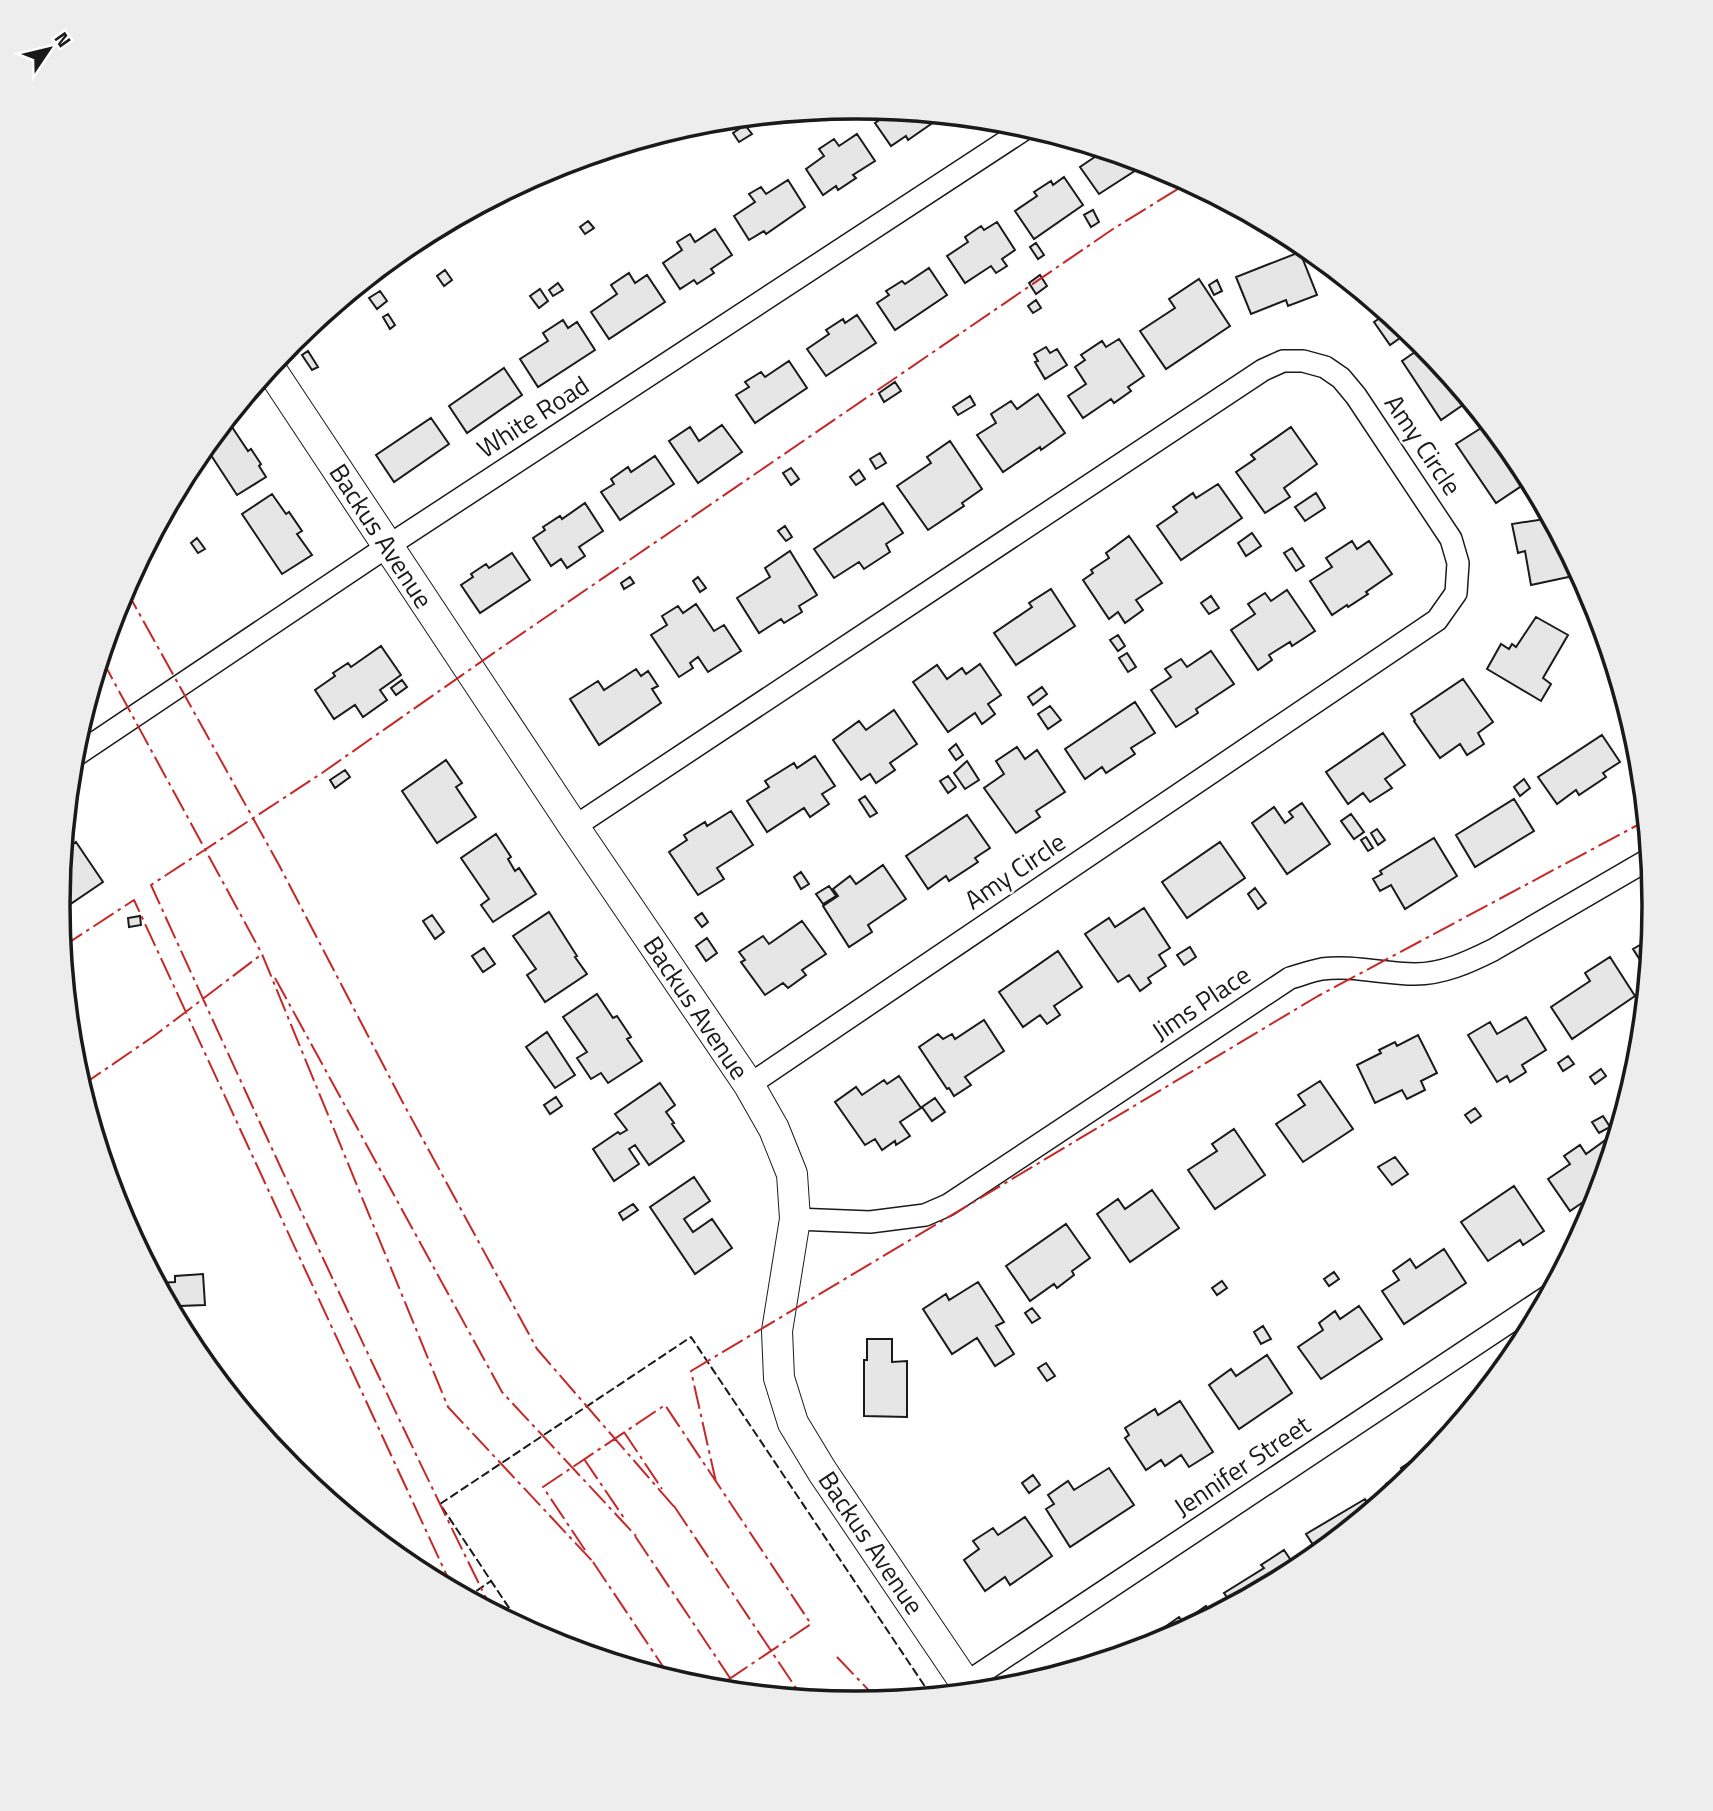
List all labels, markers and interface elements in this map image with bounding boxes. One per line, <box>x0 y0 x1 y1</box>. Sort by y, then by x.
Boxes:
north arrow <box>14 14 84 84</box>
text: N <box>48 25 79 53</box>
street label: White Road <box>469 366 597 468</box>
street label: Amy Circle <box>1375 386 1472 503</box>
street label: Backus Avenue <box>320 456 443 616</box>
street label: Amy Circle <box>956 822 1073 919</box>
street label: Backus Avenue <box>634 928 759 1087</box>
street label: Jims Place <box>1144 955 1258 1050</box>
street label: Jennifer Street <box>1166 1405 1318 1526</box>
street label: Backus Avenue <box>809 1463 934 1622</box>

